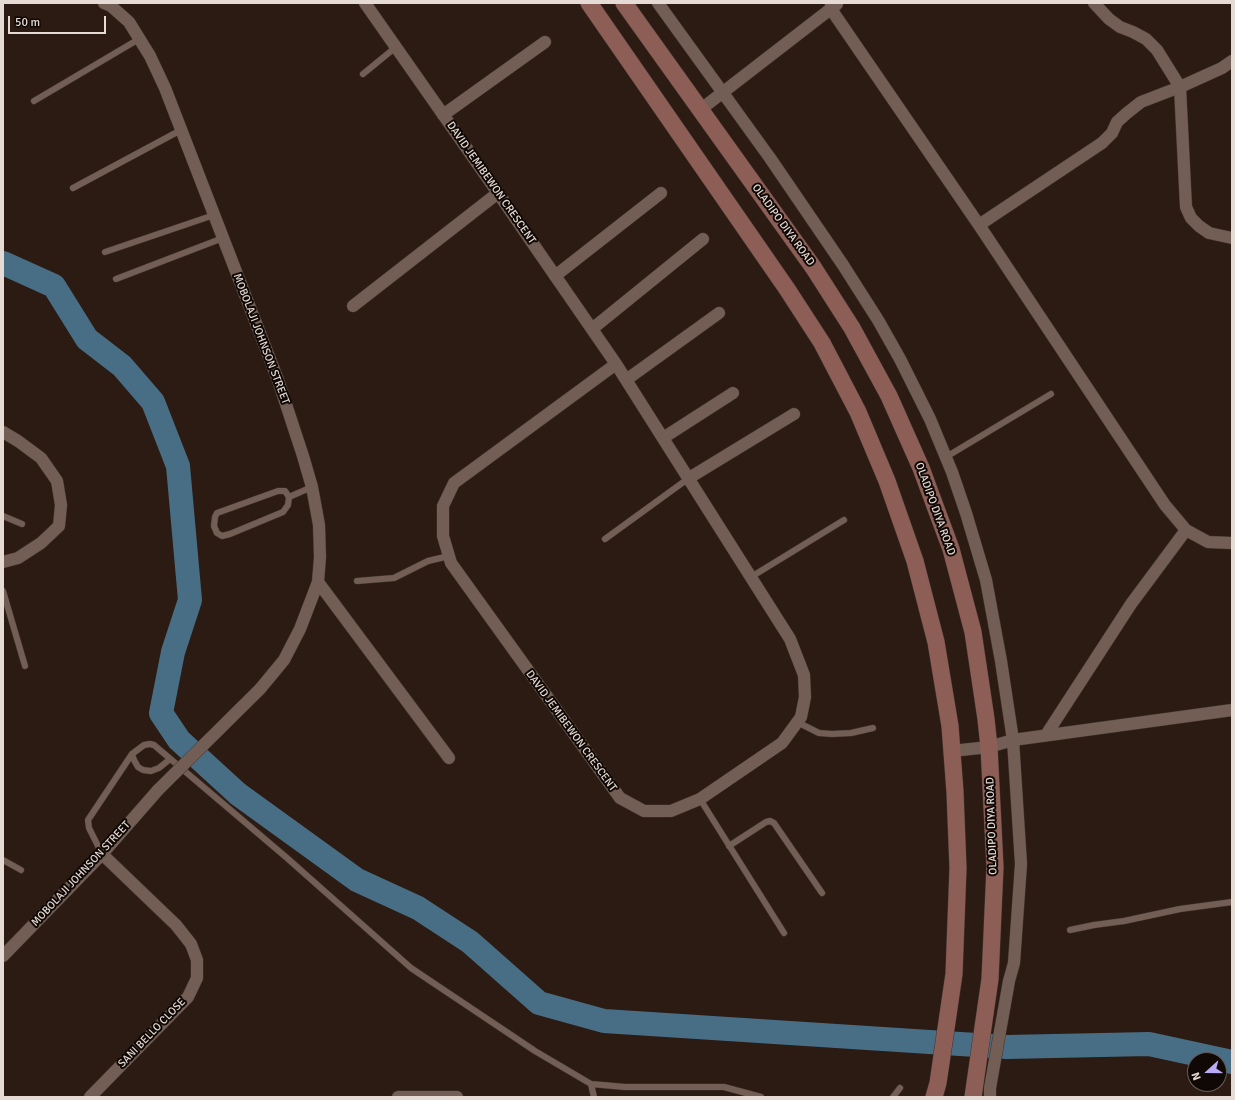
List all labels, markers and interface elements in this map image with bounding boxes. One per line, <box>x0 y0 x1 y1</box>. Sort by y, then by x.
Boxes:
scale bar <box>10 8 108 34</box>
text: 50 m <box>15 15 40 30</box>
street label: DAVID JEMIBEWON CRESCENT <box>444 119 538 247</box>
street label: OLADIPO DIYA ROAD <box>749 182 817 268</box>
street label: MOBOLAJI JOHNSON STREET <box>230 272 292 406</box>
street label: OLADIPO DIYA ROAD <box>912 461 958 557</box>
street label: DAVID JEMIBEWON CRESCENT <box>523 668 619 794</box>
street label: OLADIPO DIYA ROAD <box>984 777 1000 875</box>
street label: MOBOLAJI JOHNSON STREET <box>29 819 133 929</box>
street label: SANI BELLO CLOSE <box>116 996 188 1070</box>
north arrow <box>1187 1052 1227 1092</box>
text: N <box>1189 1070 1204 1082</box>

